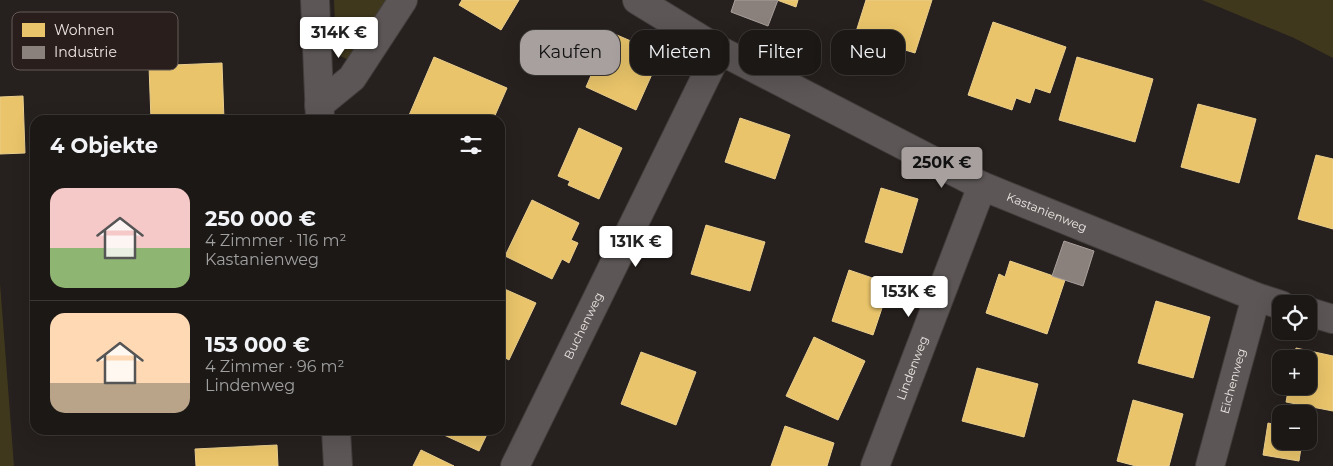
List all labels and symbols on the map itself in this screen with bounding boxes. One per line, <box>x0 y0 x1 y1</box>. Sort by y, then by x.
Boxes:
legend <box>12 12 178 70</box>
pin: 314K € <box>298 17 380 59</box>
text: Wohnen <box>54 21 114 39</box>
text: Industrie <box>54 43 117 61</box>
pin: 250K € <box>901 146 983 189</box>
street label: Kastanienweg <box>1004 189 1089 235</box>
pin: 131K € <box>595 226 677 268</box>
pin: 153K € <box>868 276 950 318</box>
street label: Buchenweg <box>560 290 606 362</box>
street label: Lindenweg <box>893 333 931 402</box>
street label: Eichenweg <box>1217 347 1249 415</box>

